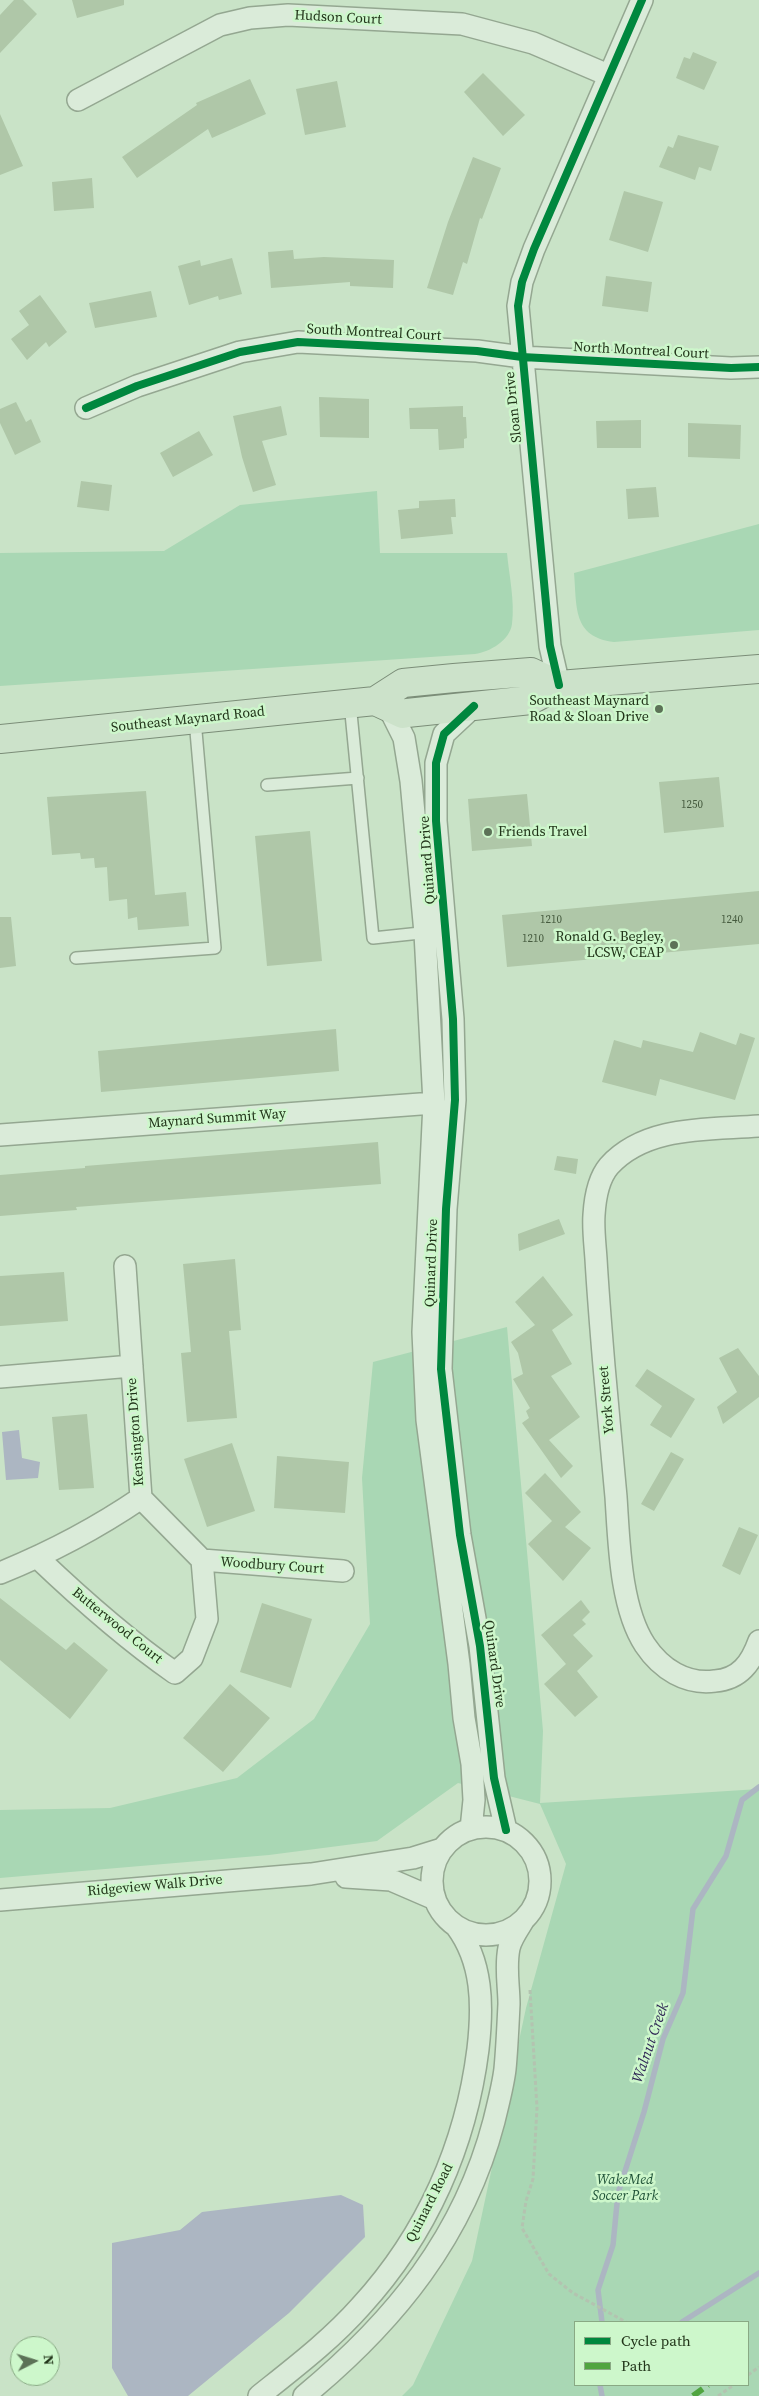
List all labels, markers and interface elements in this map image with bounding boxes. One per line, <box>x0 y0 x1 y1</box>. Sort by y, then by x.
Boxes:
street label: Hudson Court <box>294 7 382 29</box>
street label: South Montreal Court <box>306 321 442 345</box>
street label: North Montreal Court <box>573 339 709 363</box>
street label: Sloan Drive <box>502 371 526 443</box>
place label: Southeast Maynard Road & Sloan Drive <box>529 693 649 726</box>
marker: Southeast Maynard Road & Sloan Drive <box>653 703 665 715</box>
street label: Southeast Maynard Road <box>110 704 266 736</box>
house number: 1250 <box>681 798 703 812</box>
street label: Quinard Drive <box>417 815 439 905</box>
place label: Friends Travel <box>498 824 587 840</box>
marker: Friends Travel <box>482 826 494 838</box>
house number: 1210 <box>540 913 562 927</box>
house number: 1240 <box>721 913 743 927</box>
place label: Ronald G. Begley, LCSW, CEAP <box>555 929 664 962</box>
house number: 1210 <box>522 932 544 946</box>
marker: Ronald G. Begley, LCSW, CEAP <box>668 939 680 951</box>
street label: Maynard Summit Way <box>148 1106 286 1132</box>
street label: Quinard Drive <box>422 1218 442 1308</box>
street label: York Street <box>596 1365 618 1435</box>
street label: Kensington Drive <box>124 1377 148 1487</box>
street label: Woodbury Court <box>220 1554 324 1578</box>
street label: Butterwood Court <box>68 1584 166 1668</box>
street label: Quinard Drive <box>480 1619 508 1709</box>
street label: Ridgeview Walk Drive <box>87 1872 223 1900</box>
water label: Walnut Creek <box>629 2001 673 2085</box>
street label: Quinard Road <box>403 2161 457 2245</box>
park label: WakeMed Soccer Park <box>592 2172 658 2204</box>
legend <box>574 2321 749 2386</box>
text: Cycle path <box>621 2330 691 2351</box>
north arrow <box>10 2336 60 2386</box>
text: N <box>39 2354 59 2366</box>
text: Path <box>621 2355 651 2376</box>

